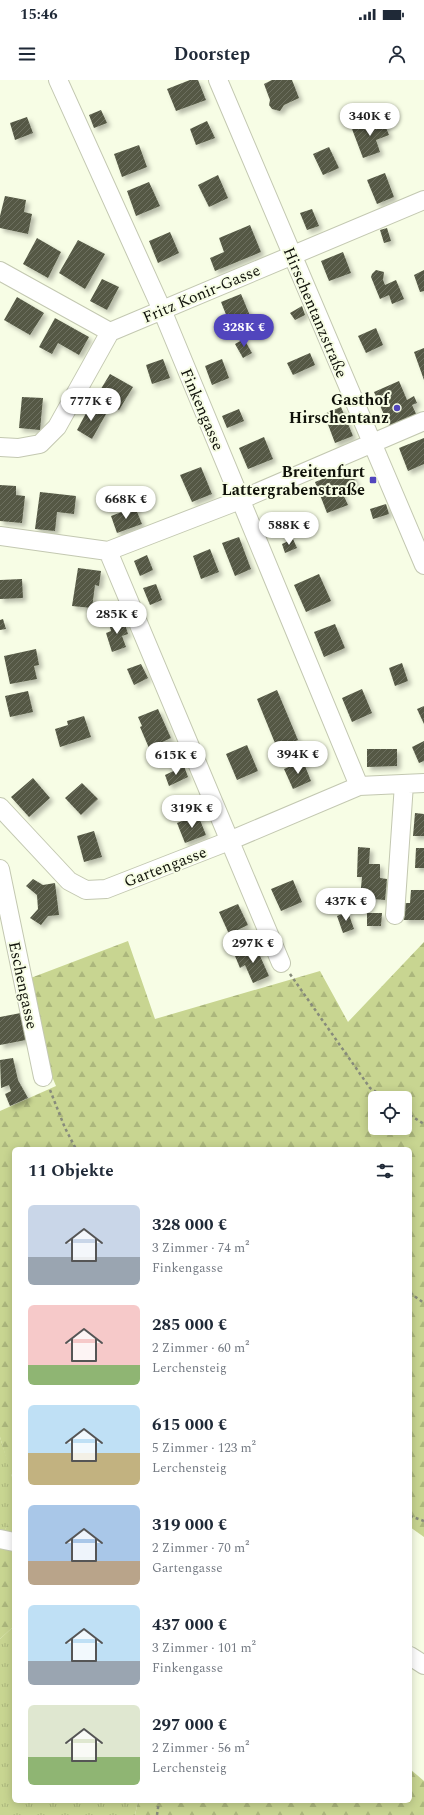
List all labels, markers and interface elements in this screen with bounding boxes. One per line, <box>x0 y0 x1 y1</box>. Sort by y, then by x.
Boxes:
text: 15:46 <box>20 3 58 26</box>
text: Doorstep <box>174 41 250 68</box>
icon: menu <box>16 43 38 65</box>
icon: person <box>386 43 408 65</box>
pin: 340K € <box>337 103 403 137</box>
text: 340K € <box>349 106 391 126</box>
street label: Hirschentanzstraße <box>277 243 353 382</box>
street label: Fritz Konir-Gasse <box>139 258 264 330</box>
pin: 328K € <box>211 314 277 348</box>
text: 328K € <box>223 317 265 337</box>
street label: Finkengasse <box>174 364 230 454</box>
pin: 777K € <box>58 388 124 422</box>
place label: Gasthof Hirschentanz <box>289 388 390 430</box>
text: 777K € <box>70 391 112 411</box>
marker: Gasthof Hirschentanz <box>392 403 402 413</box>
place label: Breitenfurt Lattergrabenstraße <box>221 460 365 502</box>
marker: Breitenfurt Lattergrabenstraße <box>368 475 378 485</box>
pin: 668K € <box>93 486 159 520</box>
text: 668K € <box>105 489 147 509</box>
pin: 588K € <box>256 512 322 546</box>
text: 588K € <box>268 515 310 535</box>
pin: 285K € <box>84 601 150 635</box>
text: 285K € <box>96 604 138 624</box>
pin: 394K € <box>265 741 331 775</box>
pin: 615K € <box>143 742 209 776</box>
text: 394K € <box>277 744 319 764</box>
text: 615K € <box>155 745 197 765</box>
pin: 319K € <box>159 795 225 829</box>
text: 319K € <box>171 798 213 818</box>
street label: Gartengasse <box>120 840 210 894</box>
pin: 437K € <box>313 888 379 922</box>
text: 437K € <box>325 891 367 911</box>
pin: 297K € <box>220 930 286 964</box>
text: 297K € <box>232 933 274 953</box>
street label: Eschengasse <box>2 939 44 1031</box>
map controls <box>368 1091 412 1135</box>
button: locate <box>368 1091 412 1135</box>
text: 11 Objekte <box>28 1158 114 1184</box>
icon: filters <box>374 1160 396 1182</box>
text: 328 000 € <box>152 1212 227 1238</box>
icon: home <box>60 1221 108 1269</box>
text: 3 Zimmer · 74 m² <box>152 1238 249 1258</box>
text: Finkengasse <box>152 1258 223 1278</box>
text: 285 000 € <box>152 1312 227 1338</box>
icon: home <box>60 1321 108 1369</box>
text: 2 Zimmer · 60 m² <box>152 1338 249 1358</box>
text: Lerchensteig <box>152 1358 227 1378</box>
text: 615 000 € <box>152 1412 227 1438</box>
icon: home <box>60 1421 108 1469</box>
text: 5 Zimmer · 123 m² <box>152 1438 256 1458</box>
text: Lerchensteig <box>152 1458 227 1478</box>
text: 319 000 € <box>152 1512 227 1538</box>
icon: home <box>60 1521 108 1569</box>
text: 2 Zimmer · 70 m² <box>152 1538 249 1558</box>
text: Gartengasse <box>152 1558 223 1578</box>
text: 437 000 € <box>152 1612 227 1638</box>
icon: home <box>60 1621 108 1669</box>
text: 3 Zimmer · 101 m² <box>152 1638 256 1658</box>
text: Finkengasse <box>152 1658 223 1678</box>
text: 297 000 € <box>152 1712 227 1738</box>
icon: home <box>60 1721 108 1769</box>
text: 2 Zimmer · 56 m² <box>152 1738 249 1758</box>
text: Lerchensteig <box>152 1758 227 1778</box>

